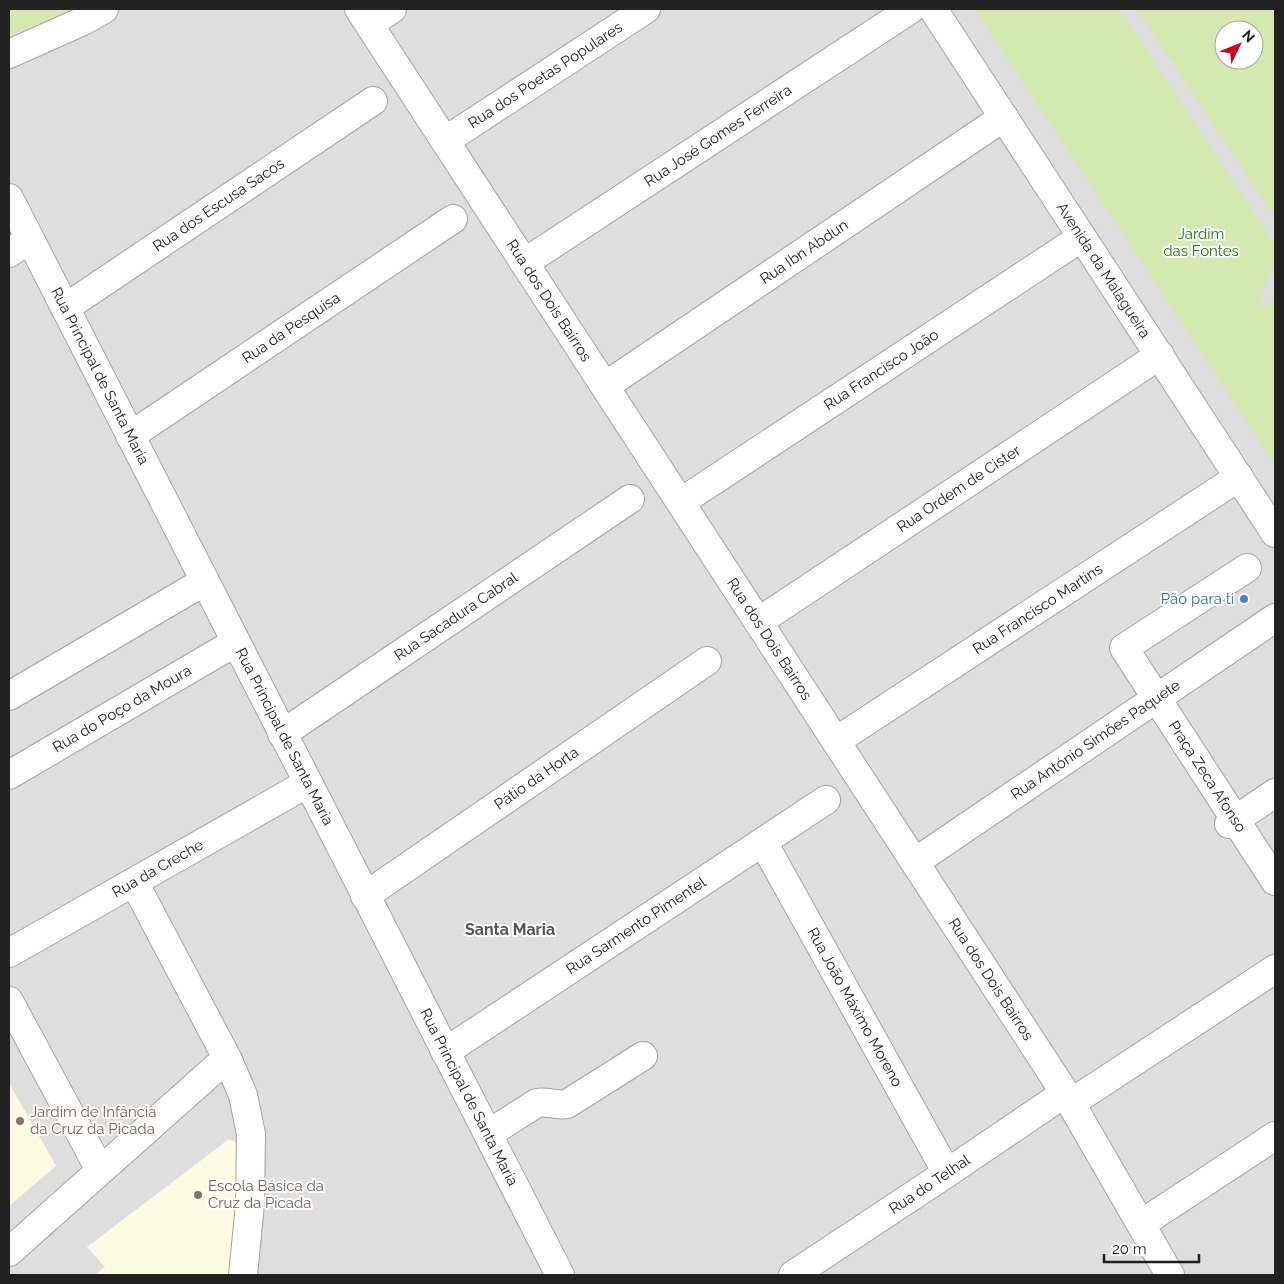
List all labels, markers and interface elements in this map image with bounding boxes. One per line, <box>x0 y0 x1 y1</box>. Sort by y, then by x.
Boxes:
street label: Rua dos Poetas Populares <box>465 18 626 132</box>
north arrow <box>1214 20 1264 70</box>
text: N <box>1239 27 1258 45</box>
street label: Rua José Gomes Ferreira <box>641 81 795 191</box>
street label: Rua dos Escusa Sacos <box>149 154 288 255</box>
street label: Avenida da Malagueira <box>1053 199 1154 341</box>
street label: Rua Ibn Abdun <box>757 216 851 288</box>
park label: Jardim das Fontes <box>1163 225 1239 260</box>
street label: Rua dos Dois Bairros <box>503 236 595 365</box>
street label: Rua Principal de Santa Maria <box>47 284 153 468</box>
street label: Rua da Pesquisa <box>239 289 343 367</box>
street label: Rua Francisco João <box>821 325 942 414</box>
street label: Rua Ordem de Cister <box>894 441 1025 536</box>
street label: Rua Francisco Martins <box>969 560 1106 658</box>
street label: Rua Sacadura Cabral <box>391 568 522 665</box>
street label: Rua dos Dois Bairros <box>723 575 816 704</box>
place label: Pão para ti <box>1161 590 1234 608</box>
marker: Pão para ti <box>1238 593 1250 605</box>
street label: Rua Principal de Santa Maria <box>232 645 337 828</box>
street label: Rua do Poço da Moura <box>50 661 195 756</box>
street label: Rua António Simões Paquete <box>1007 676 1184 803</box>
street label: Praça Zeca Afonso <box>1165 717 1250 836</box>
street label: Pátio da Horta <box>491 743 582 813</box>
street label: Rua da Creche <box>109 835 207 901</box>
street label: Rua Sarmento Pimentel <box>563 872 710 978</box>
street label: Rua dos Dois Bairros <box>945 915 1037 1044</box>
district label: Santa Maria <box>465 920 555 939</box>
street label: Rua João Máximo Moreno <box>803 924 906 1090</box>
street label: Rua Principal de Santa Maria <box>416 1005 522 1189</box>
place label: Jardim de Infância da Cruz da Picada <box>30 1103 156 1138</box>
marker: Jardim de Infância da Cruz da Picada <box>14 1115 26 1127</box>
street label: Rua do Telhal <box>886 1150 974 1218</box>
place label: Escola Básica da Cruz da Picada <box>208 1177 324 1212</box>
marker: Escola Básica da Cruz da Picada <box>192 1189 204 1201</box>
scale bar <box>1104 1232 1199 1264</box>
text: 20 m <box>1112 1240 1147 1258</box>

